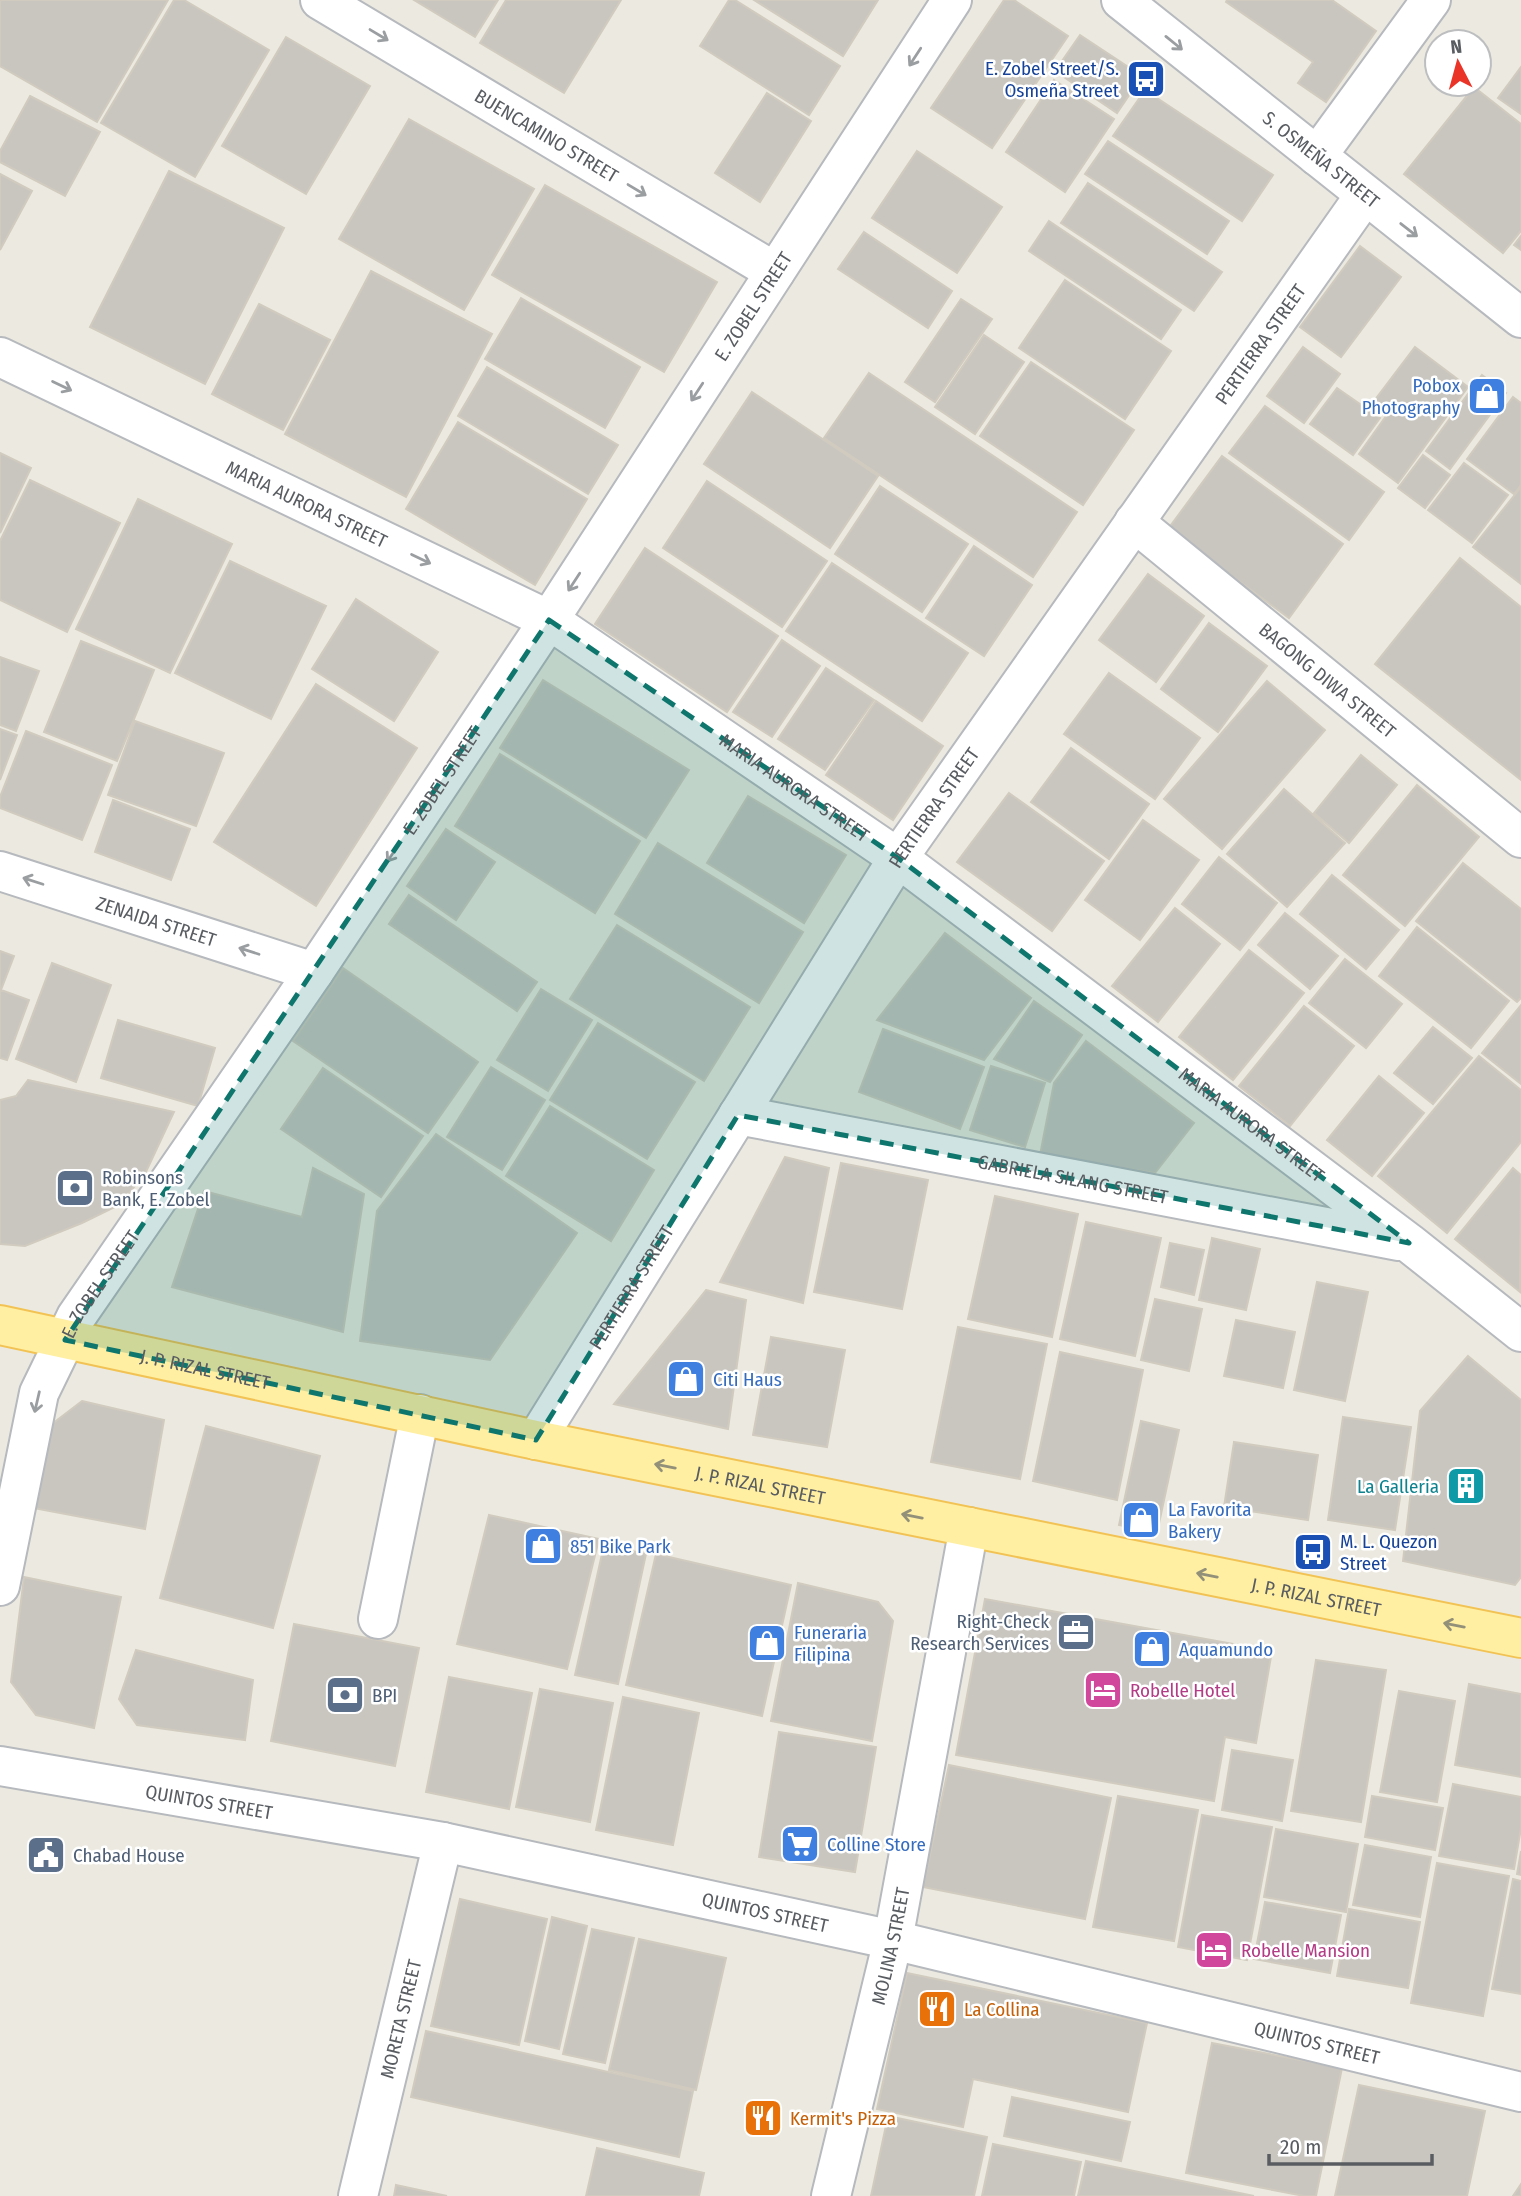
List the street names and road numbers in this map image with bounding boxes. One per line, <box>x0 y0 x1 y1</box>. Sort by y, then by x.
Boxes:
street label: BUENCAMINO STREET <box>471 84 623 187</box>
street label: S. OSMEÑA STREET <box>1258 106 1384 213</box>
street label: E. ZOBEL STREET <box>709 247 797 365</box>
street label: PERTIERRA STREET <box>1210 279 1310 409</box>
street label: MARIA AURORA STREET <box>222 455 391 552</box>
street label: BAGONG DIWA STREET <box>1255 618 1401 743</box>
street label: E. ZOBEL STREET <box>398 722 486 839</box>
street label: MARIA AURORA STREET <box>715 728 874 847</box>
street label: PERTIERRA STREET <box>883 743 984 872</box>
street label: ZENAIDA STREET <box>93 891 219 951</box>
street label: MARIA AURORA STREET <box>1174 1062 1329 1187</box>
street label: GABRIELA SILANG STREET <box>976 1149 1170 1208</box>
street label: PERTIERRA STREET <box>584 1221 678 1353</box>
street label: E. ZOBEL STREET <box>56 1226 144 1342</box>
street label: J. P. RIZAL STREET <box>138 1344 272 1394</box>
street label: J. P. RIZAL STREET <box>693 1461 827 1509</box>
street label: J. P. RIZAL STREET <box>1249 1573 1383 1621</box>
street label: QUINTOS STREET <box>144 1780 274 1824</box>
street label: MOLINA STREET <box>866 1885 914 2007</box>
street label: QUINTOS STREET <box>700 1887 830 1937</box>
street label: MORETA STREET <box>375 1957 426 2081</box>
street label: QUINTOS STREET <box>1252 2016 1382 2069</box>

